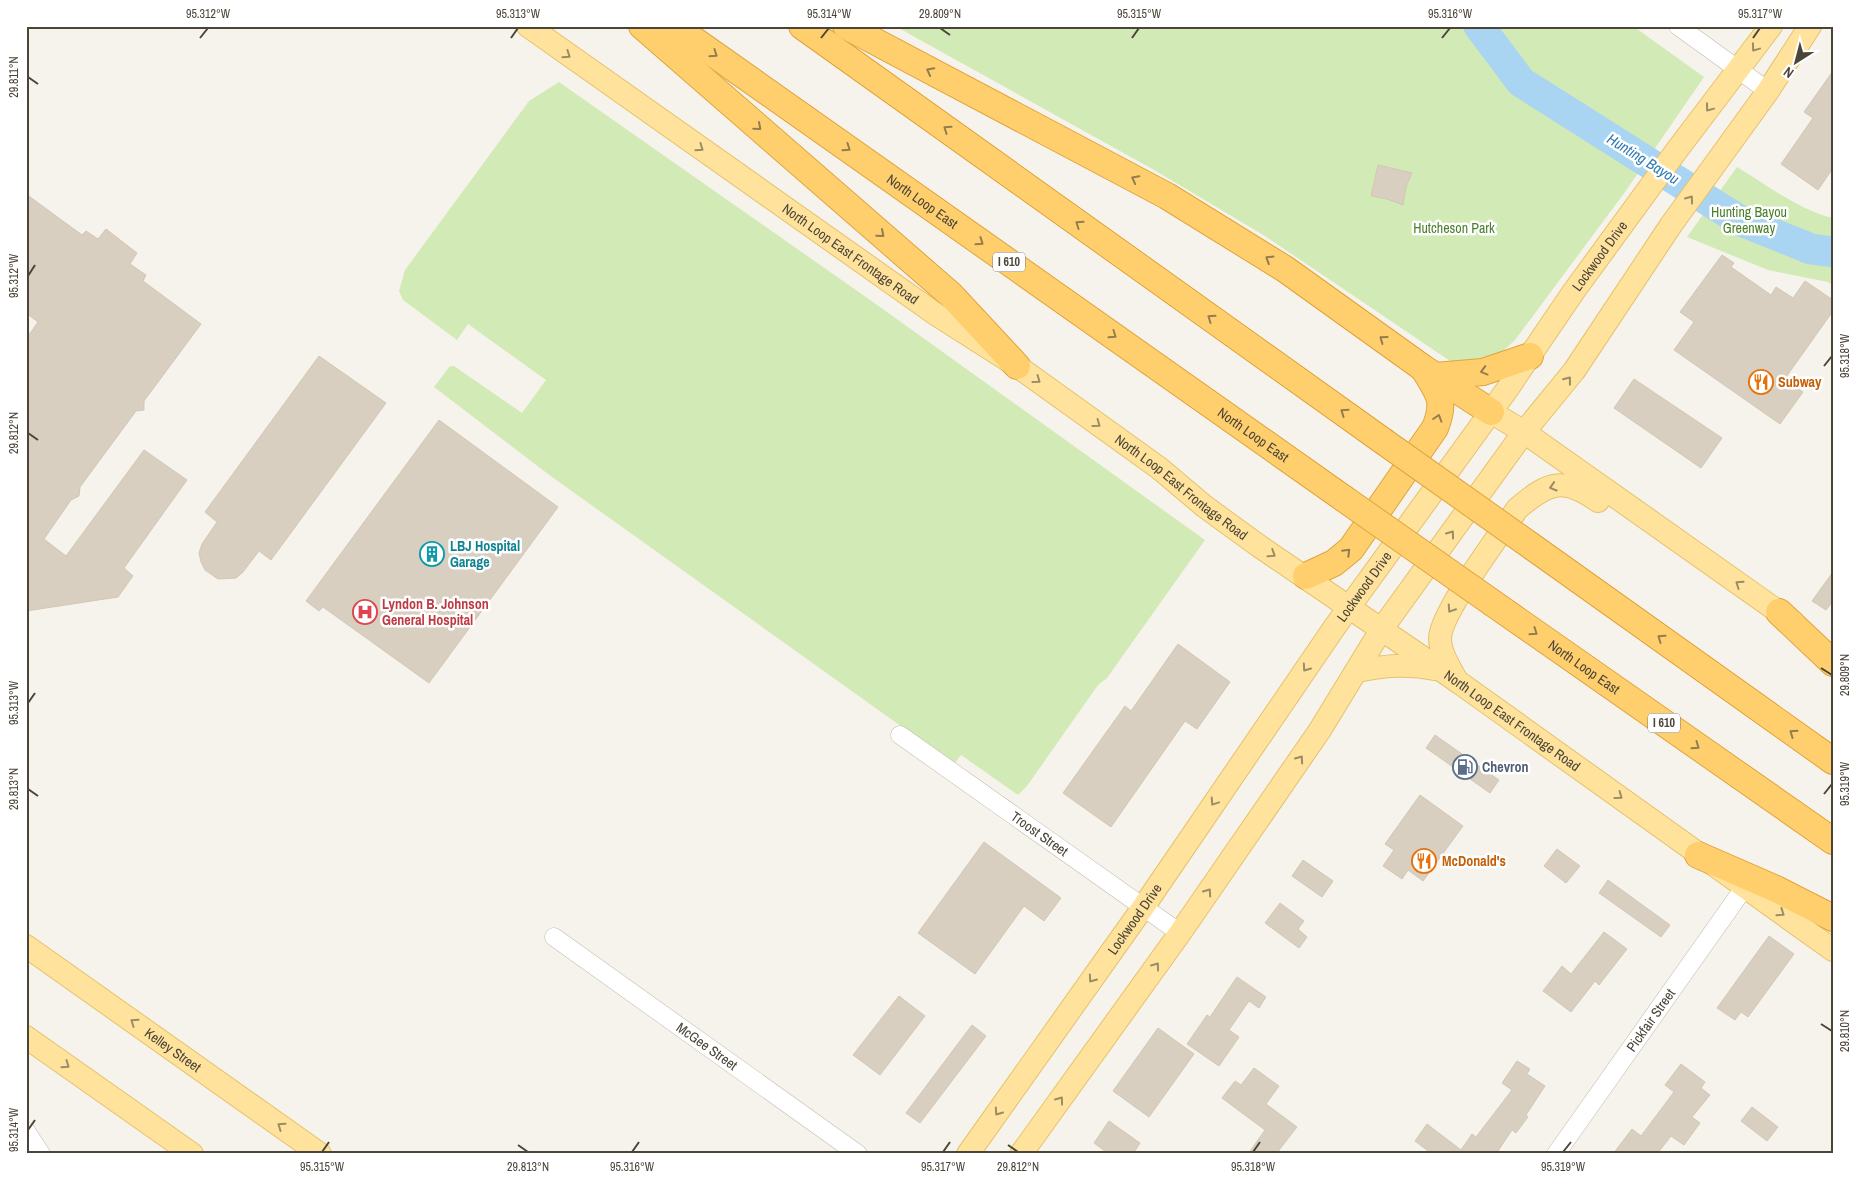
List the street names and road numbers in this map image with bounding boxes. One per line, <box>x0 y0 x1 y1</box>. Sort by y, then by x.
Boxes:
street label: North Loop East <box>883 170 962 233</box>
street label: North Loop East Frontage Road <box>779 200 922 308</box>
street label: Lockwood Drive <box>1568 217 1631 295</box>
road number: I 610 <box>993 252 1025 272</box>
street label: North Loop East <box>1214 403 1292 466</box>
street label: North Loop East Frontage Road <box>1112 430 1251 544</box>
street label: Lockwood Drive <box>1333 548 1396 625</box>
street label: North Loop East <box>1545 636 1623 698</box>
street label: North Loop East Frontage Road <box>1441 666 1584 775</box>
road number: I 610 <box>1648 714 1680 732</box>
street label: Troost Street <box>1007 807 1072 860</box>
street label: Lockwood Drive <box>1103 880 1166 958</box>
street label: Pickfair Street <box>1622 985 1679 1055</box>
street label: McGee Street <box>673 1018 741 1074</box>
street label: Kelley Street <box>141 1024 205 1076</box>

